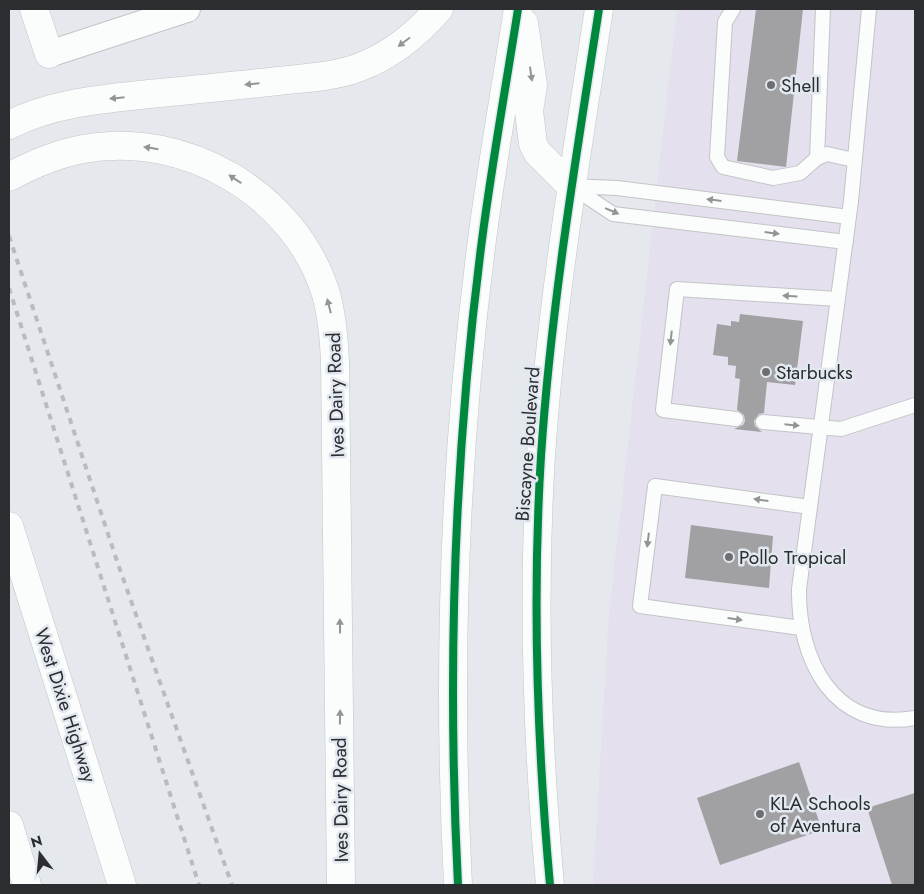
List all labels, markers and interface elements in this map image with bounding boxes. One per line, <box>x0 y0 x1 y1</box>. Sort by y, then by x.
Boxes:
one-way arrow <box>398 37 411 48</box>
one-way arrow <box>528 67 536 83</box>
place label: Shell <box>781 72 820 99</box>
marker: Shell <box>765 79 777 91</box>
one-way arrow <box>244 80 260 88</box>
one-way arrow <box>108 94 124 102</box>
one-way arrow <box>143 143 159 151</box>
one-way arrow <box>228 174 241 183</box>
one-way arrow <box>706 196 722 204</box>
one-way arrow <box>605 207 620 215</box>
one-way arrow <box>765 229 781 237</box>
one-way arrow <box>782 292 798 300</box>
one-way arrow <box>325 299 333 314</box>
one-way arrow <box>667 330 675 346</box>
street label: Ives Dairy Road <box>320 332 351 458</box>
place label: Starbucks <box>776 359 853 386</box>
street label: Biscayne Boulevard <box>509 366 546 522</box>
marker: Starbucks <box>760 366 772 378</box>
one-way arrow <box>784 421 800 429</box>
one-way arrow <box>753 496 769 504</box>
one-way arrow <box>644 533 652 549</box>
place label: Pollo Tropical <box>739 544 846 571</box>
marker: Pollo Tropical <box>723 551 735 563</box>
one-way arrow <box>728 615 744 623</box>
one-way arrow <box>336 618 344 634</box>
street label: West Dixie Highway <box>28 625 103 786</box>
one-way arrow <box>336 708 344 724</box>
street label: Ives Dairy Road <box>326 737 355 863</box>
place label: KLA Schools of Aventura <box>770 790 871 839</box>
marker: KLA Schools of Aventura <box>754 808 766 820</box>
north arrow <box>15 829 65 879</box>
text: N <box>28 830 45 853</box>

